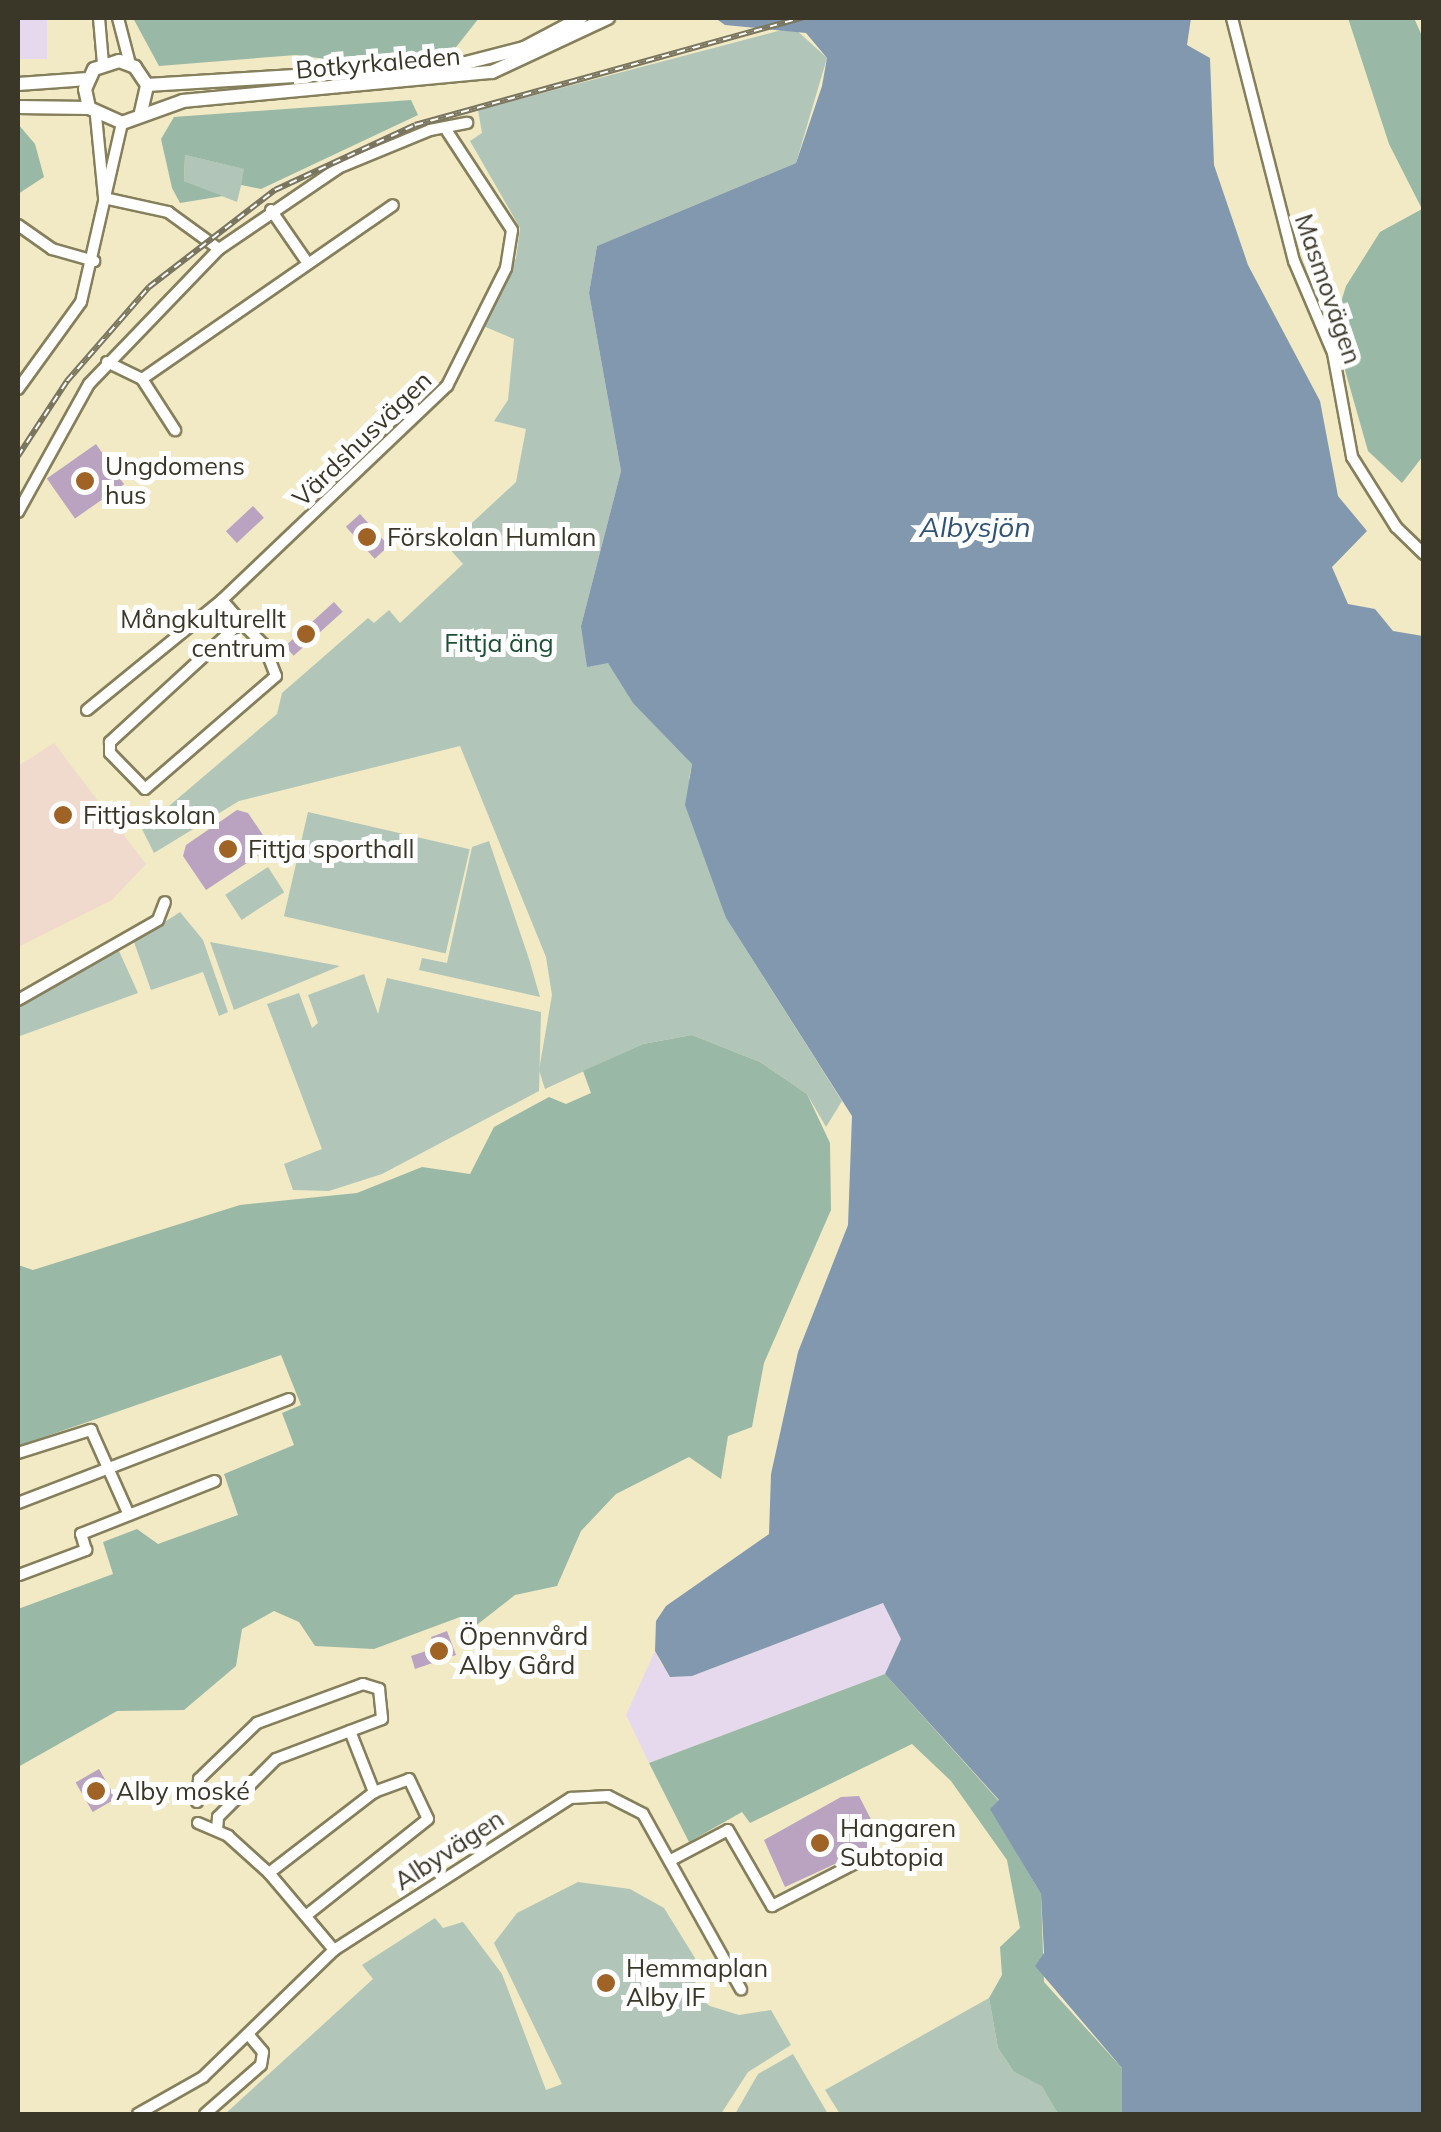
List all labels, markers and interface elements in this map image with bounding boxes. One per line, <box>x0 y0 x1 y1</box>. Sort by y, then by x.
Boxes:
street label: Botkyrkaleden <box>294 41 462 85</box>
street label: Masmovägen <box>1288 210 1368 368</box>
street label: Värdshusvägen <box>286 365 438 513</box>
place label: Ungdomens hus <box>105 452 245 511</box>
marker: Ungdomens hus <box>74 470 96 492</box>
water label: Albysjön <box>919 510 1031 544</box>
place label: Förskolan Humlan <box>387 522 596 552</box>
marker: Förskolan Humlan <box>356 526 378 548</box>
place label: Mångkulturellt centrum <box>120 605 286 664</box>
marker: Mångkulturellt centrum <box>295 623 317 645</box>
park label: Fittja äng <box>444 628 554 658</box>
place label: Fittjaskolan <box>83 800 216 830</box>
marker: Fittjaskolan <box>52 804 74 826</box>
place label: Fittja sporthall <box>248 834 414 864</box>
marker: Fittja sporthall <box>217 838 239 860</box>
place label: Öpennvård Alby Gård <box>459 1622 588 1681</box>
marker: Öpennvård Alby Gård <box>428 1640 450 1662</box>
place label: Alby moské <box>116 1776 250 1806</box>
marker: Alby moské <box>85 1780 107 1802</box>
street label: Albyvägen <box>389 1804 509 1896</box>
place label: Hangaren Subtopia <box>840 1814 956 1873</box>
marker: Hangaren Subtopia <box>809 1832 831 1854</box>
place label: Hemmaplan Alby IF <box>626 1954 768 2013</box>
marker: Hemmaplan Alby IF <box>595 1972 617 1994</box>

